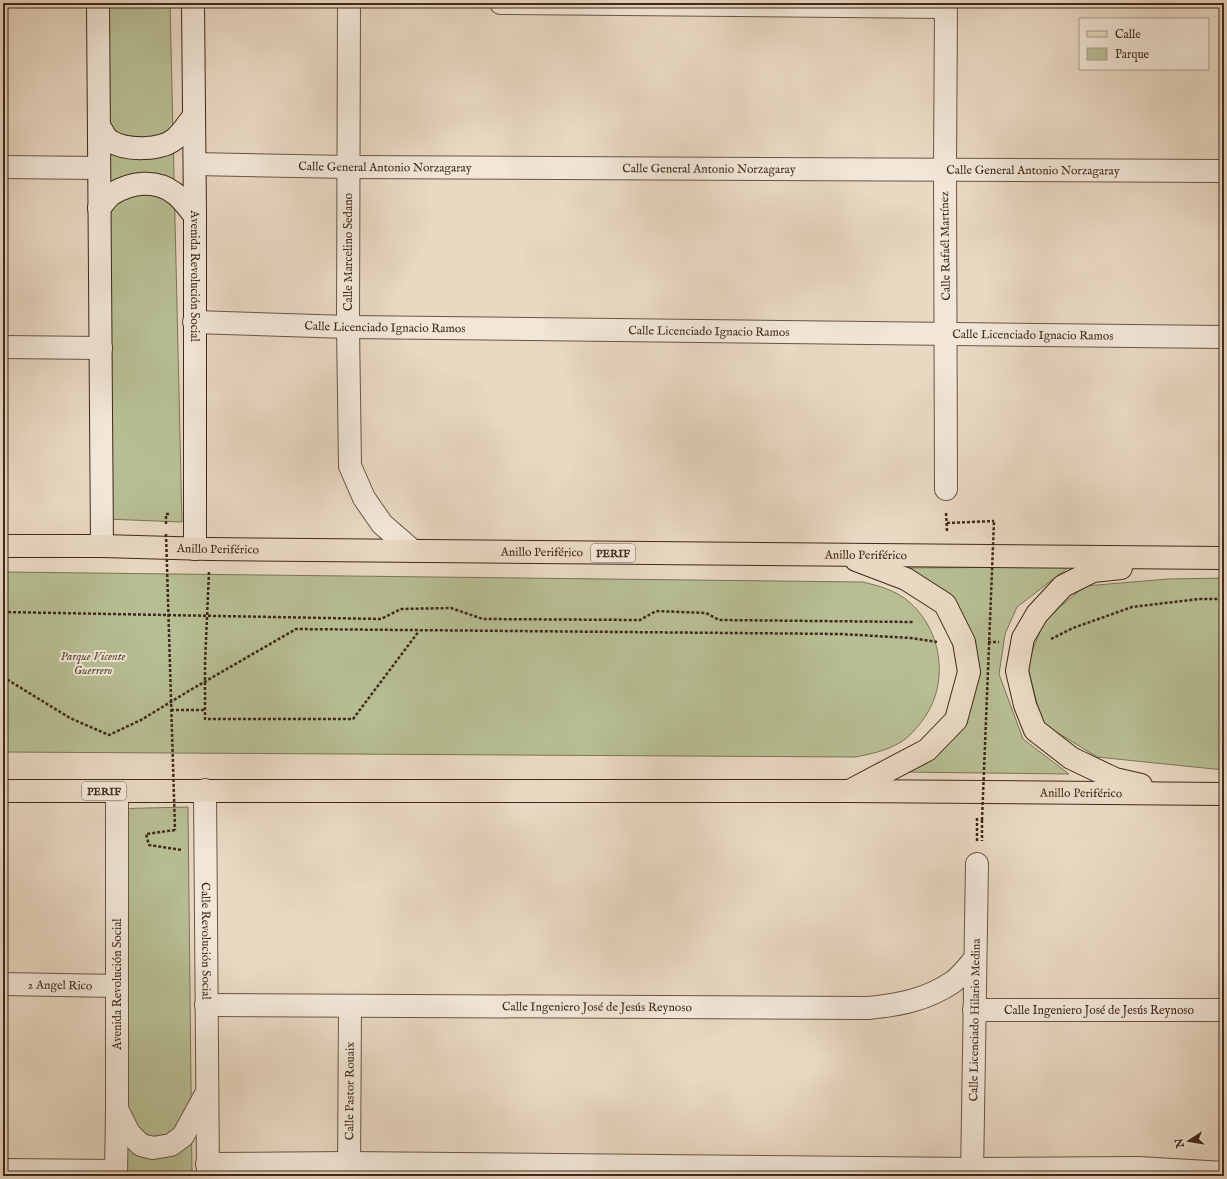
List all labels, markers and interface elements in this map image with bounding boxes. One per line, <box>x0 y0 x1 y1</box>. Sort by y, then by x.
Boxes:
legend <box>1079 18 1209 70</box>
text: Calle <box>1115 27 1141 42</box>
text: Parque <box>1115 47 1150 63</box>
street label: Calle General Antonio Norzagaray <box>298 159 472 176</box>
street label: Calle General Antonio Norzagaray <box>622 161 796 177</box>
street label: Calle General Antonio Norzagaray <box>946 163 1120 179</box>
street label: Calle Rafaél Martínez <box>937 191 954 301</box>
street label: Calle Marcelino Sedano <box>341 192 356 311</box>
street label: Avenida Revolución Social <box>187 209 202 342</box>
street label: Calle Licenciado Ignacio Ramos <box>304 319 466 336</box>
street label: Calle Licenciado Ignacio Ramos <box>628 323 790 340</box>
street label: Calle Licenciado Ignacio Ramos <box>952 327 1114 344</box>
street label: Anillo Periférico <box>176 541 260 557</box>
road number: PERIF <box>591 544 635 562</box>
street label: Anillo Periférico <box>500 545 584 560</box>
street label: Anillo Periférico <box>824 547 908 563</box>
park label: Parque Vicente Guerrero <box>60 649 126 678</box>
road number: PERIF <box>82 782 126 800</box>
street label: Anillo Periférico <box>1039 786 1123 801</box>
street label: Calle Revolución Social <box>198 882 214 1000</box>
street label: Avenida Revolución Social <box>110 918 125 1051</box>
street label: Calle Licenciado Hilario Medina <box>966 938 984 1102</box>
street label: 2 Angel Rico <box>28 977 93 994</box>
street label: Calle Ingeniero José de Jesús Reynoso <box>502 999 693 1016</box>
street label: Calle Ingeniero José de Jesús Reynoso <box>1004 1003 1195 1019</box>
street label: Calle Pastor Rouaix <box>342 1042 358 1140</box>
north arrow <box>1169 1121 1209 1161</box>
text: N <box>1172 1136 1188 1150</box>

